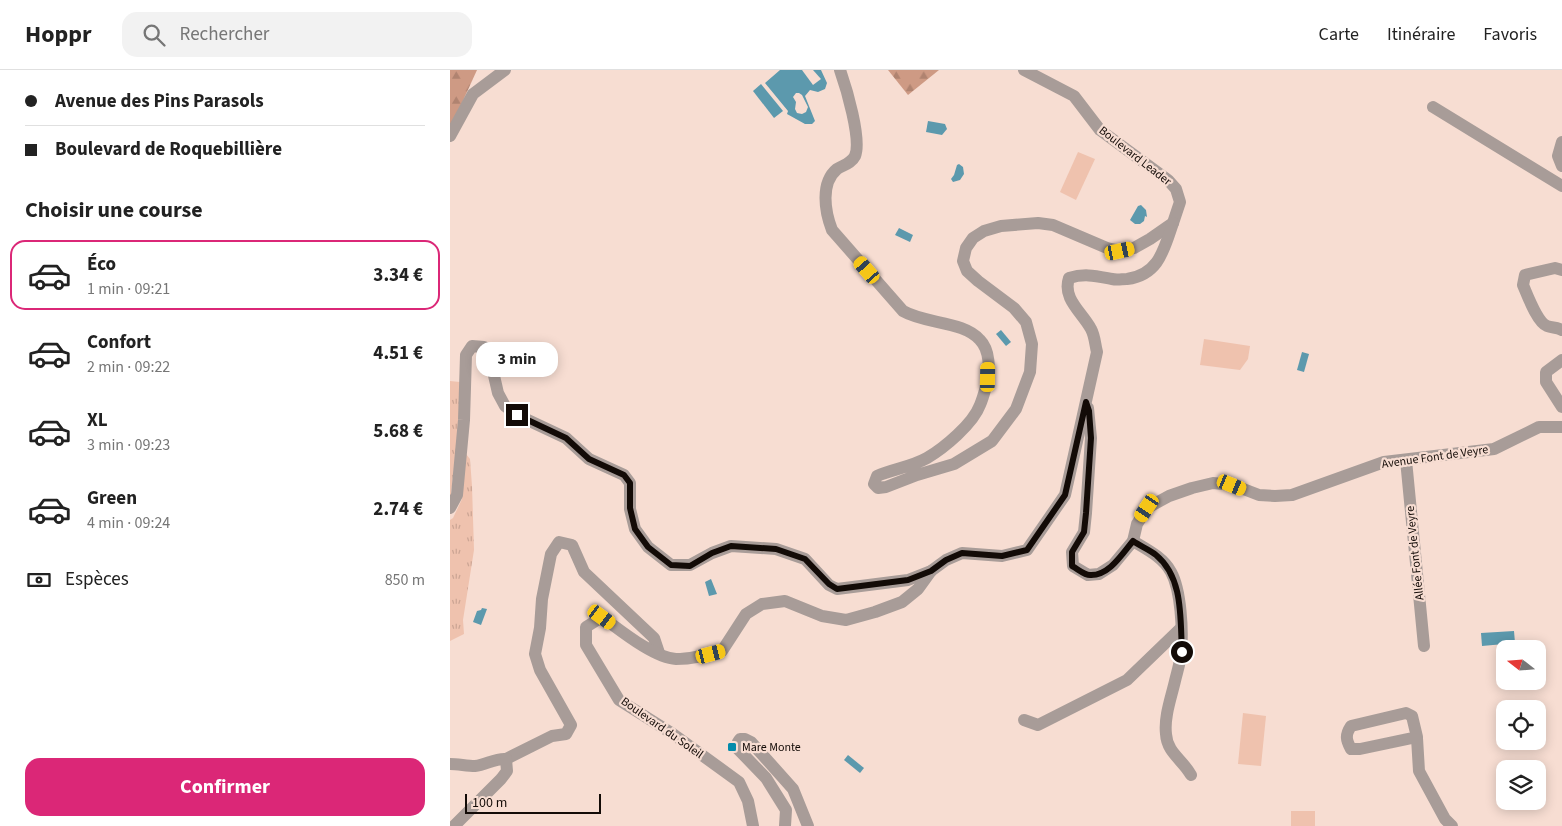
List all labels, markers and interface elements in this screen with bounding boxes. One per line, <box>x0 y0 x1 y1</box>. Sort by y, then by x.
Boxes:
search box <box>122 12 472 57</box>
text: Hoppr <box>25 17 92 52</box>
icon: search <box>140 21 168 49</box>
text: Rechercher <box>180 21 269 48</box>
text: Carte <box>1319 22 1359 47</box>
text: Itinéraire <box>1387 22 1455 47</box>
text: Favoris <box>1483 22 1537 47</box>
text: Avenue des Pins Parasols <box>55 88 264 115</box>
street label: Boulevard Leader <box>1095 122 1176 190</box>
text: Boulevard de Roquebillière <box>55 136 282 163</box>
text: Choisir une course <box>25 194 203 226</box>
car <box>1103 241 1136 261</box>
text: Éco <box>87 251 116 278</box>
icon: car <box>27 253 72 298</box>
car <box>851 254 882 286</box>
text: 3.34 € <box>373 262 423 289</box>
text: 1 min · 09:21 <box>87 278 170 300</box>
text: Confort <box>87 329 151 356</box>
icon: car <box>27 331 72 376</box>
text: 4.51 € <box>373 340 423 367</box>
callout: 3 min <box>476 342 558 378</box>
text: 3 min <box>498 348 536 370</box>
text: 2 min · 09:22 <box>87 356 170 378</box>
car <box>980 362 995 392</box>
route end <box>506 404 528 426</box>
text: XL <box>87 407 108 434</box>
icon: car <box>27 409 72 454</box>
text: 5.68 € <box>373 418 423 445</box>
text: 3 min · 09:23 <box>87 434 170 456</box>
street label: Avenue Font de Veyre <box>1381 441 1489 473</box>
car <box>1215 472 1248 498</box>
text: Green <box>87 485 137 512</box>
icon: car <box>27 487 72 532</box>
car <box>1132 491 1161 525</box>
text: 2.74 € <box>373 496 423 523</box>
street label: Allée Font de Veyre <box>1402 505 1428 601</box>
text: 4 min · 09:24 <box>87 512 170 534</box>
icon: cash <box>25 566 53 594</box>
text: Espèces <box>65 566 129 593</box>
text: 850 m <box>385 569 425 591</box>
car <box>585 602 618 632</box>
north arrow <box>1496 640 1546 690</box>
map controls <box>1496 640 1546 810</box>
route start <box>1171 641 1193 663</box>
car <box>694 643 727 665</box>
street label: Boulevard du Soleil <box>617 693 707 763</box>
button: locate <box>1496 700 1546 750</box>
place label: Mare Monte <box>742 739 801 756</box>
marker: Mare Monte <box>726 741 738 753</box>
button: Confirmer <box>25 758 425 816</box>
button: layers <box>1496 760 1546 810</box>
scale bar <box>465 791 601 814</box>
text: 100 m <box>472 793 507 813</box>

